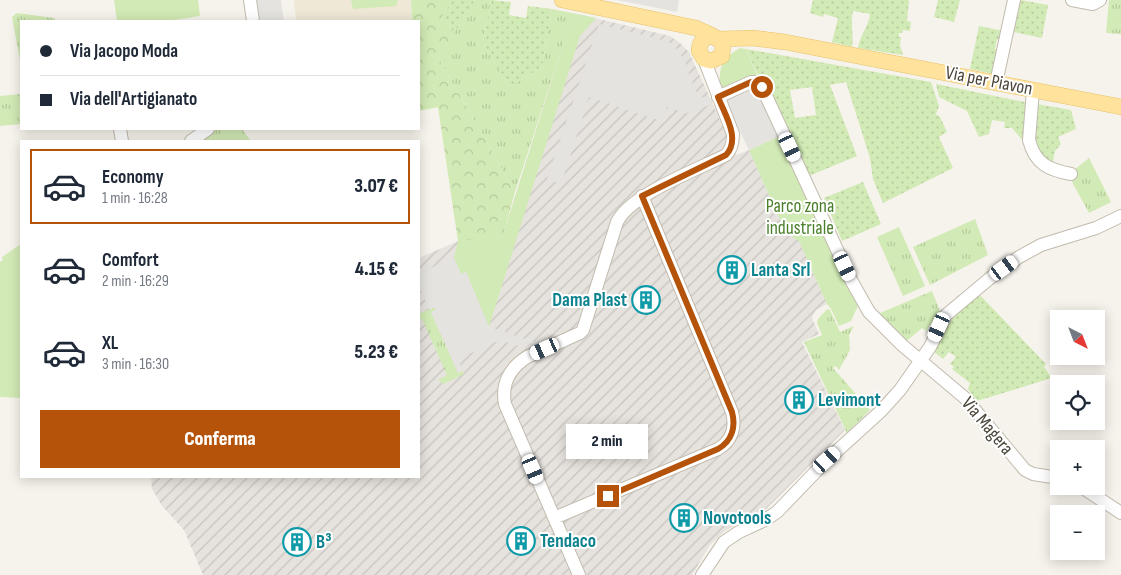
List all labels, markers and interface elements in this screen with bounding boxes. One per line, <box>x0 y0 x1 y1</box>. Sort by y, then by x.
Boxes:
text: Via Jacopo Moda <box>70 40 178 63</box>
street label: Via per Piavon <box>943 61 1035 101</box>
route start <box>751 76 773 98</box>
text: Via dell'Artigianato <box>70 88 197 111</box>
car <box>776 130 803 164</box>
icon: car <box>42 164 87 209</box>
text: Economy <box>102 166 164 189</box>
text: 3.07 € <box>354 175 398 198</box>
text: 1 min · 16:28 <box>102 189 168 208</box>
park label: Parco zona industriale <box>766 195 834 240</box>
icon: car <box>42 247 87 292</box>
text: Comfort <box>102 249 159 272</box>
car <box>831 249 858 283</box>
car <box>987 253 1020 283</box>
building icon: Lanta Srl <box>717 255 747 285</box>
text: 4.15 € <box>355 258 398 281</box>
place label: Lanta Srl <box>751 259 810 282</box>
text: 2 min · 16:29 <box>102 272 169 291</box>
building icon: Dama Plast <box>631 285 661 315</box>
place label: Dama Plast <box>552 289 627 312</box>
car <box>926 310 951 344</box>
north arrow <box>1050 310 1105 365</box>
map controls <box>1050 310 1105 560</box>
icon: car <box>42 330 87 375</box>
text: XL <box>102 332 118 355</box>
car <box>528 336 561 362</box>
text: 5.23 € <box>354 341 398 364</box>
text: 3 min · 16:30 <box>102 355 169 374</box>
button: locate <box>1050 375 1105 430</box>
building icon: Levimont <box>784 385 814 415</box>
place label: Levimont <box>818 389 881 412</box>
street label: Via Magera <box>956 392 1018 460</box>
button: Conferma <box>40 410 400 468</box>
callout: 2 min <box>567 424 649 458</box>
text: 2 min <box>591 432 623 451</box>
button: + <box>1050 440 1105 495</box>
car <box>810 444 843 476</box>
car <box>520 452 545 486</box>
route end <box>597 485 619 507</box>
building icon: Novotools <box>669 503 699 533</box>
button: − <box>1050 505 1105 560</box>
place label: Novotools <box>703 507 771 530</box>
building icon: Tendaco <box>506 526 536 556</box>
building icon: B³ <box>282 527 312 557</box>
place label: Tendaco <box>540 530 596 553</box>
place label: B³ <box>316 531 332 554</box>

